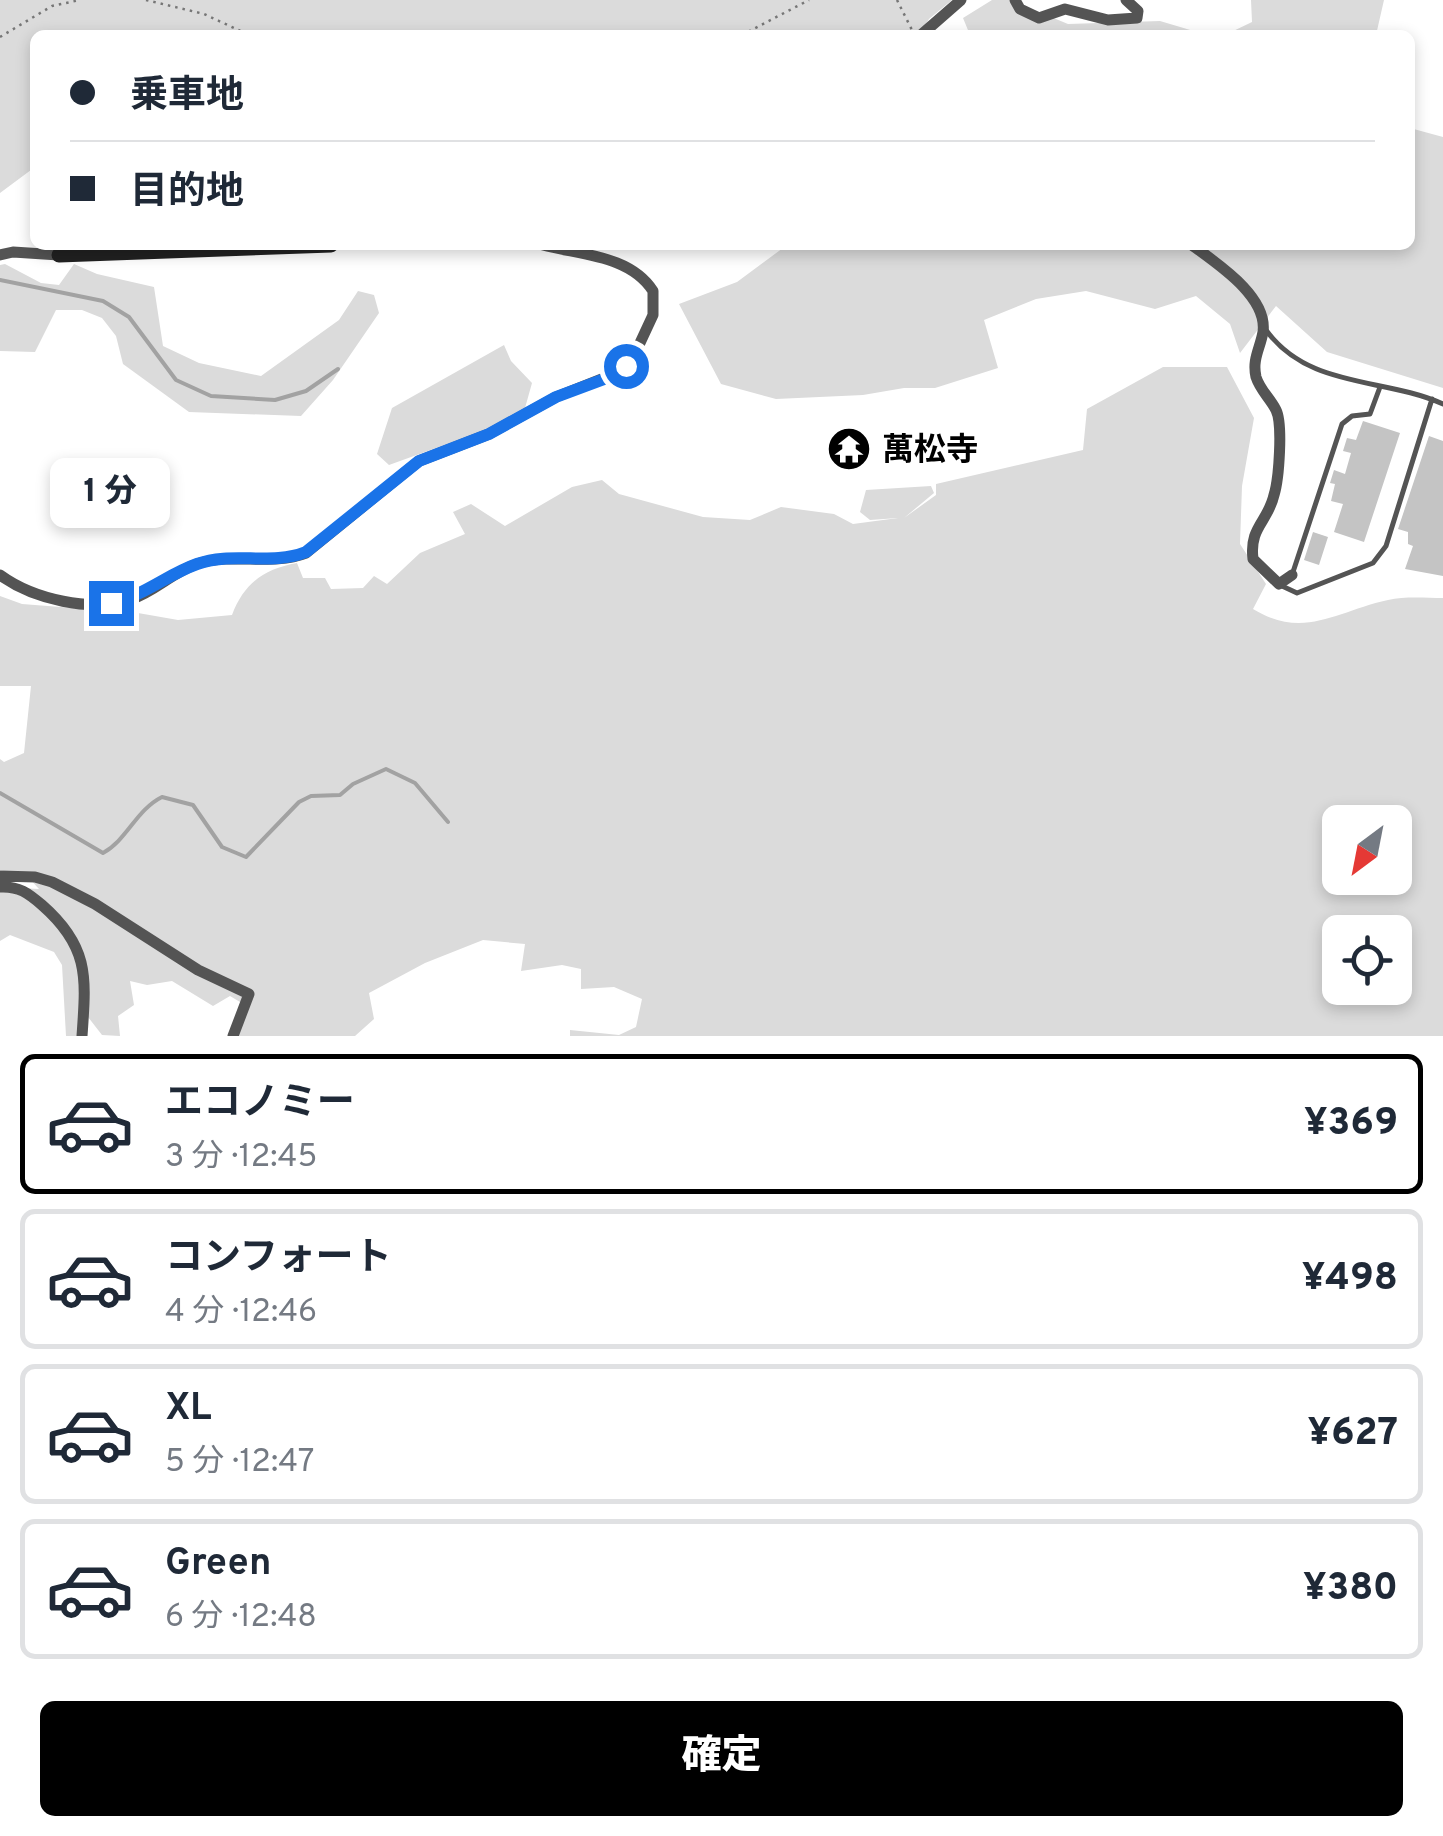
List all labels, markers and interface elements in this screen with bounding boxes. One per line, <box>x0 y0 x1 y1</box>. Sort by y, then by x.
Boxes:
text: 乗車地 <box>130 73 244 122</box>
text: 目的地 <box>130 169 244 218</box>
route start <box>604 344 649 389</box>
temple icon: 萬松寺 <box>826 426 872 472</box>
place label: 萬松寺 <box>882 432 978 472</box>
callout: 1 分 <box>51 458 171 528</box>
text: 1 分 <box>83 473 137 513</box>
route end <box>89 581 134 626</box>
north arrow <box>1322 805 1412 895</box>
map controls <box>1322 805 1412 1005</box>
button: locate <box>1322 915 1412 1005</box>
icon: car <box>45 1079 135 1169</box>
text: エコノミー <box>165 1080 355 1129</box>
text: ¥369 <box>1304 1100 1398 1149</box>
text: 3 分 · 12:45 <box>165 1138 317 1178</box>
icon: car <box>45 1234 135 1324</box>
text: コンフォート <box>165 1235 392 1284</box>
text: ¥498 <box>1302 1255 1398 1304</box>
text: 4 分 · 12:46 <box>165 1293 317 1333</box>
text: XL <box>165 1385 212 1434</box>
icon: car <box>45 1389 135 1479</box>
text: ¥627 <box>1307 1410 1398 1459</box>
text: 5 分 · 12:47 <box>165 1443 314 1483</box>
text: Green <box>165 1540 271 1589</box>
icon: car <box>45 1544 135 1634</box>
text: ¥380 <box>1303 1565 1398 1614</box>
text: 6 分 · 12:48 <box>165 1598 317 1638</box>
button: 確定 <box>40 1701 1403 1816</box>

